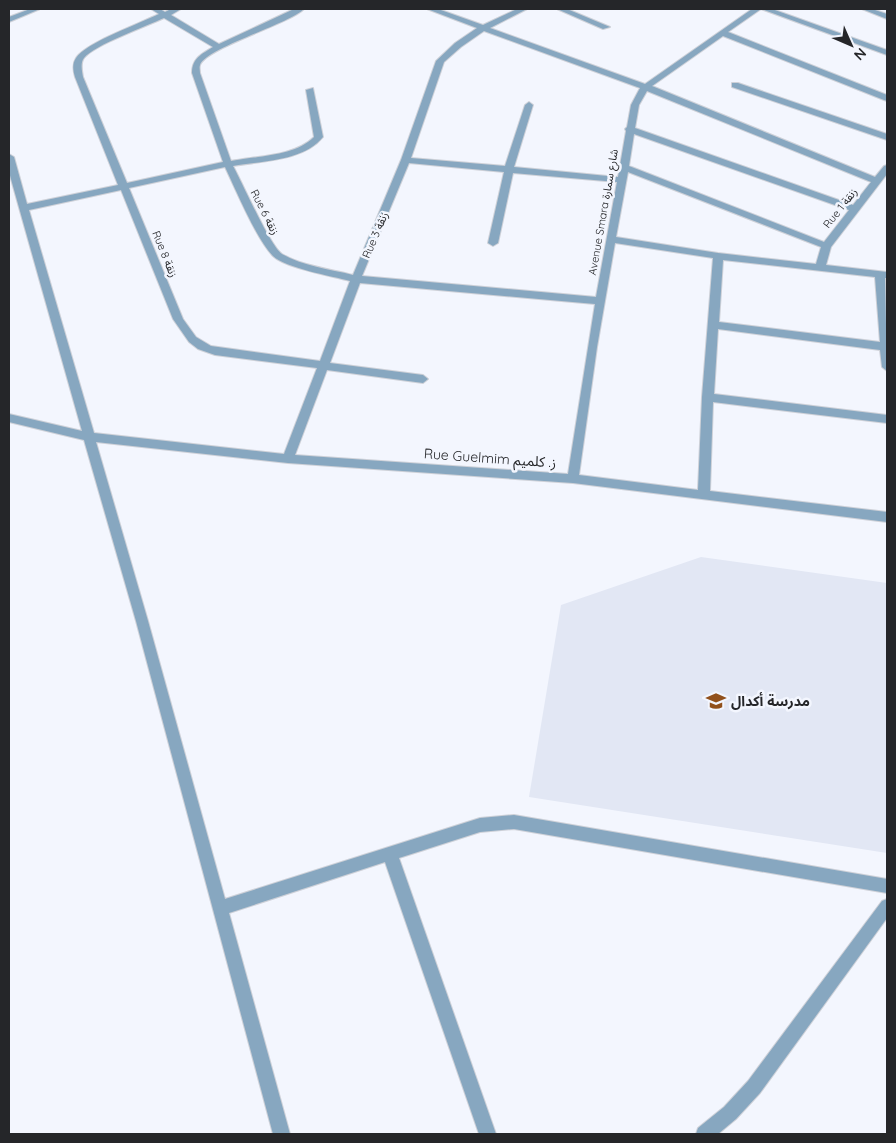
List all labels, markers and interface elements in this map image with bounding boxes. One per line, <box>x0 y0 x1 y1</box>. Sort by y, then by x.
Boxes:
north arrow <box>826 20 876 70</box>
text: N <box>850 44 870 64</box>
street label: Avenue Smara شارع سمارة <box>585 147 622 276</box>
street label: Rue 1 زنقة <box>820 185 860 231</box>
street label: Rue 6 زنقة <box>248 187 282 237</box>
street label: Rue 3 زنقة <box>359 210 391 260</box>
street label: Rue 8 زنقة <box>149 229 181 279</box>
street label: Rue Guelmim ز. كلميم <box>423 444 557 474</box>
school or university icon: مدرسة أكدال <box>705 690 727 712</box>
place label: مدرسة أكدال <box>731 692 810 710</box>

